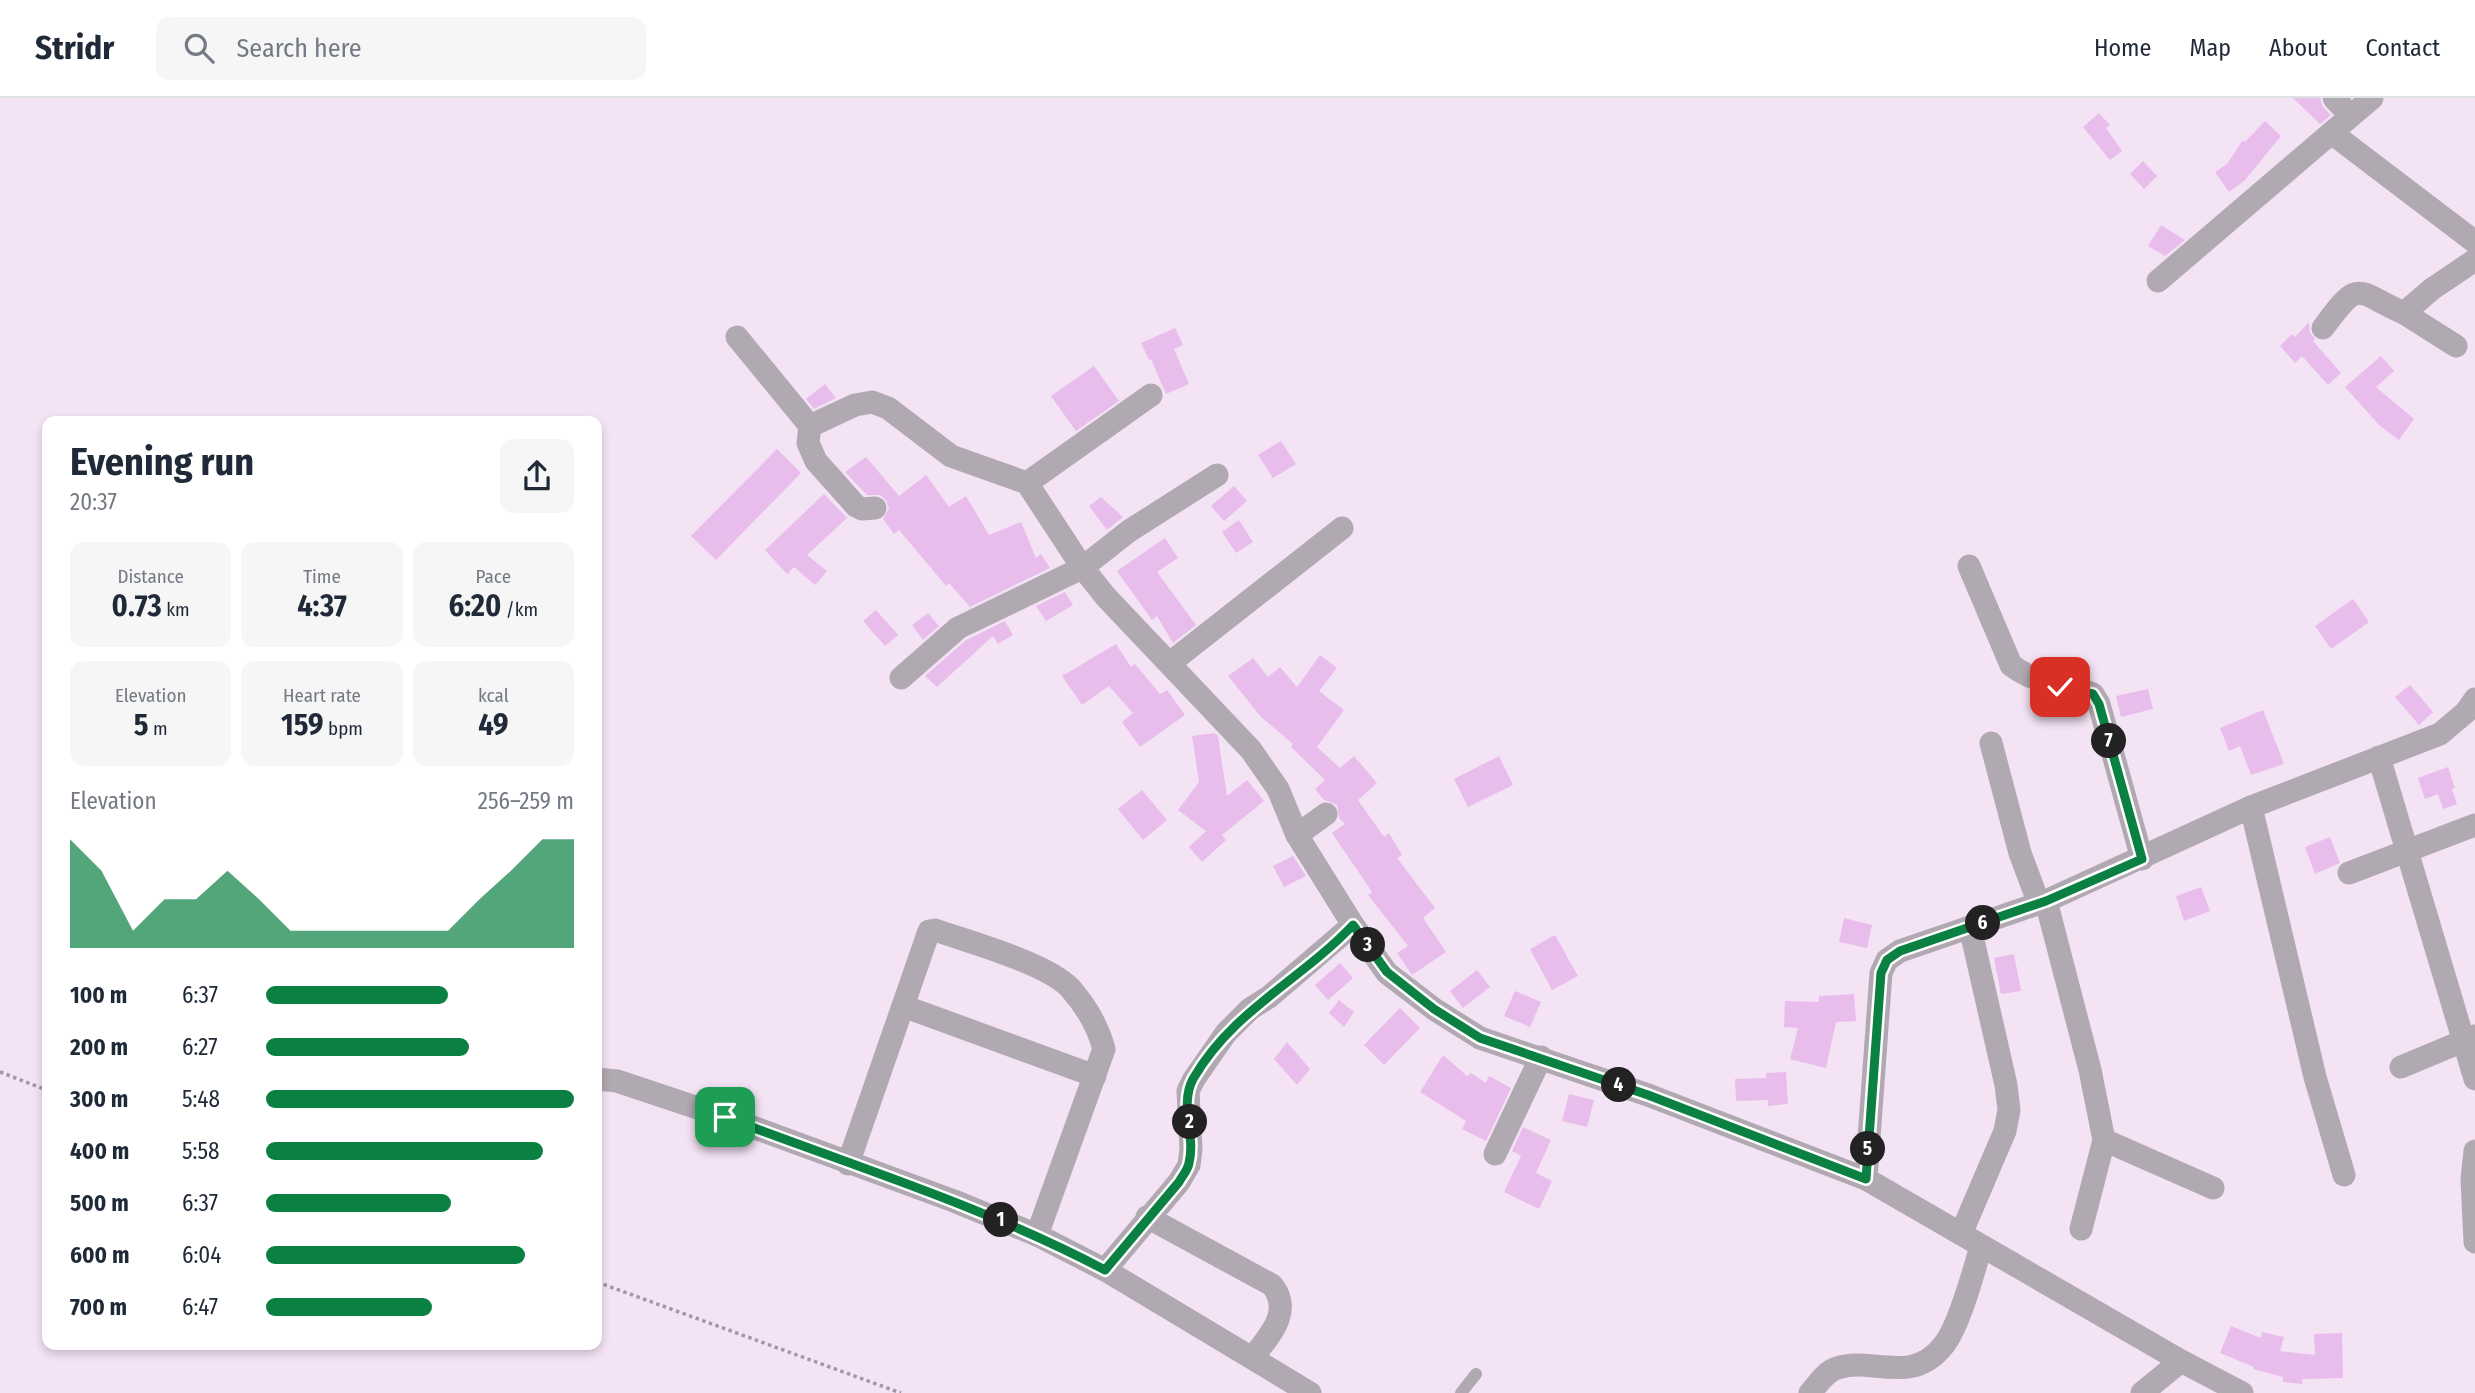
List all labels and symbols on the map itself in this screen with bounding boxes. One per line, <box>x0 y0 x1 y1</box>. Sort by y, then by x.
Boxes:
pin <box>2030 657 2090 717</box>
pin: 7 <box>2092 724 2126 758</box>
pin: 6 <box>1966 906 2000 940</box>
pin: 3 <box>1350 928 1386 962</box>
pin: 4 <box>1602 1068 1636 1102</box>
pin <box>695 1087 755 1147</box>
pin: 2 <box>1172 1104 1208 1140</box>
pin: 5 <box>1850 1132 1885 1166</box>
pin: 1 <box>984 1202 1018 1238</box>

